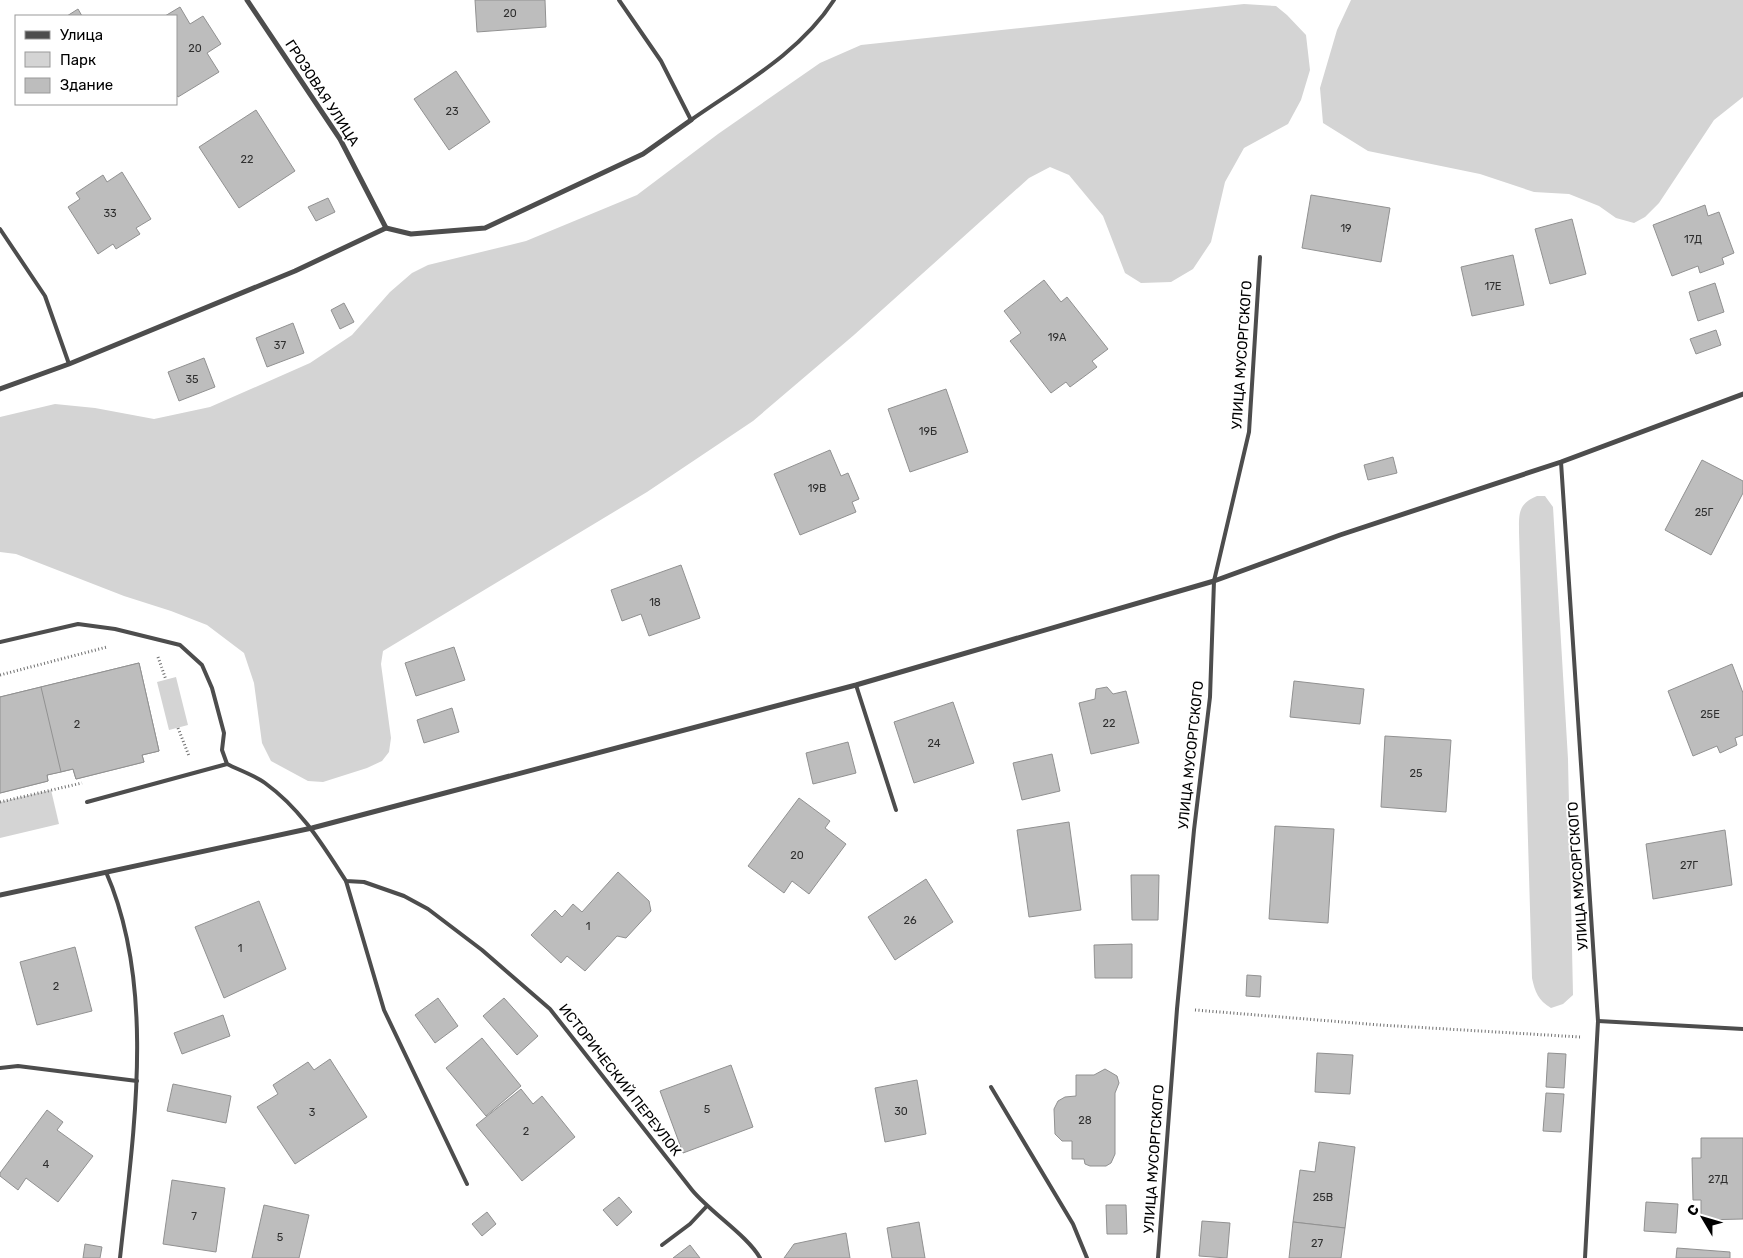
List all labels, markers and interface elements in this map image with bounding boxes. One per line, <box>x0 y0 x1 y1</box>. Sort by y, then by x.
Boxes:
house number: 20 <box>503 7 517 20</box>
legend <box>15 15 178 105</box>
text: Улица <box>60 26 103 44</box>
street label: ГРОЗОВАЯ УЛИЦА <box>281 37 363 150</box>
house number: 20 <box>188 42 202 55</box>
text: Парк <box>60 51 96 69</box>
text: Здание <box>60 76 113 94</box>
house number: 23 <box>445 105 459 118</box>
house number: 22 <box>241 153 253 166</box>
house number: 33 <box>103 207 117 220</box>
house number: 19 <box>1340 222 1352 235</box>
house number: 17Д <box>1684 233 1702 246</box>
street label: УЛИЦА МУСОРГСКОГО <box>1228 280 1256 430</box>
house number: 17Е <box>1484 280 1502 293</box>
house number: 19А <box>1048 331 1067 344</box>
house number: 37 <box>274 339 286 352</box>
house number: 35 <box>185 373 199 386</box>
house number: 19Б <box>919 425 937 438</box>
house number: 19В <box>808 482 826 495</box>
house number: 25Г <box>1695 506 1714 519</box>
house number: 18 <box>649 596 661 609</box>
street label: УЛИЦА МУСОРГСКОГО <box>1175 680 1207 830</box>
house number: 25Е <box>1700 708 1720 721</box>
house number: 22 <box>1103 717 1115 730</box>
house number: 2 <box>74 718 80 731</box>
house number: 24 <box>927 737 941 750</box>
house number: 25 <box>1410 767 1423 780</box>
street label: УЛИЦА МУСОРГСКОГО <box>1564 801 1592 951</box>
house number: 20 <box>790 849 804 862</box>
house number: 27Г <box>1680 859 1698 872</box>
house number: 26 <box>903 914 917 927</box>
house number: 1 <box>586 920 590 933</box>
house number: 1 <box>238 942 242 955</box>
house number: 2 <box>53 980 59 993</box>
street label: ИСТОРИЧЕСКИЙ ПЕРЕУЛОК <box>555 1000 686 1160</box>
street label: УЛИЦА МУСОРГСКОГО <box>1140 1084 1168 1234</box>
house number: 5 <box>704 1103 711 1116</box>
house number: 30 <box>894 1105 908 1118</box>
house number: 3 <box>309 1106 316 1119</box>
house number: 28 <box>1078 1114 1092 1127</box>
house number: 2 <box>523 1125 529 1138</box>
house number: 4 <box>43 1158 50 1171</box>
house number: 27Д <box>1708 1173 1728 1186</box>
house number: 25В <box>1313 1191 1333 1204</box>
north arrow <box>1678 1193 1728 1243</box>
text: С <box>1683 1201 1703 1219</box>
house number: 7 <box>191 1210 197 1223</box>
house number: 5 <box>277 1231 284 1244</box>
house number: 27 <box>1311 1237 1323 1250</box>

